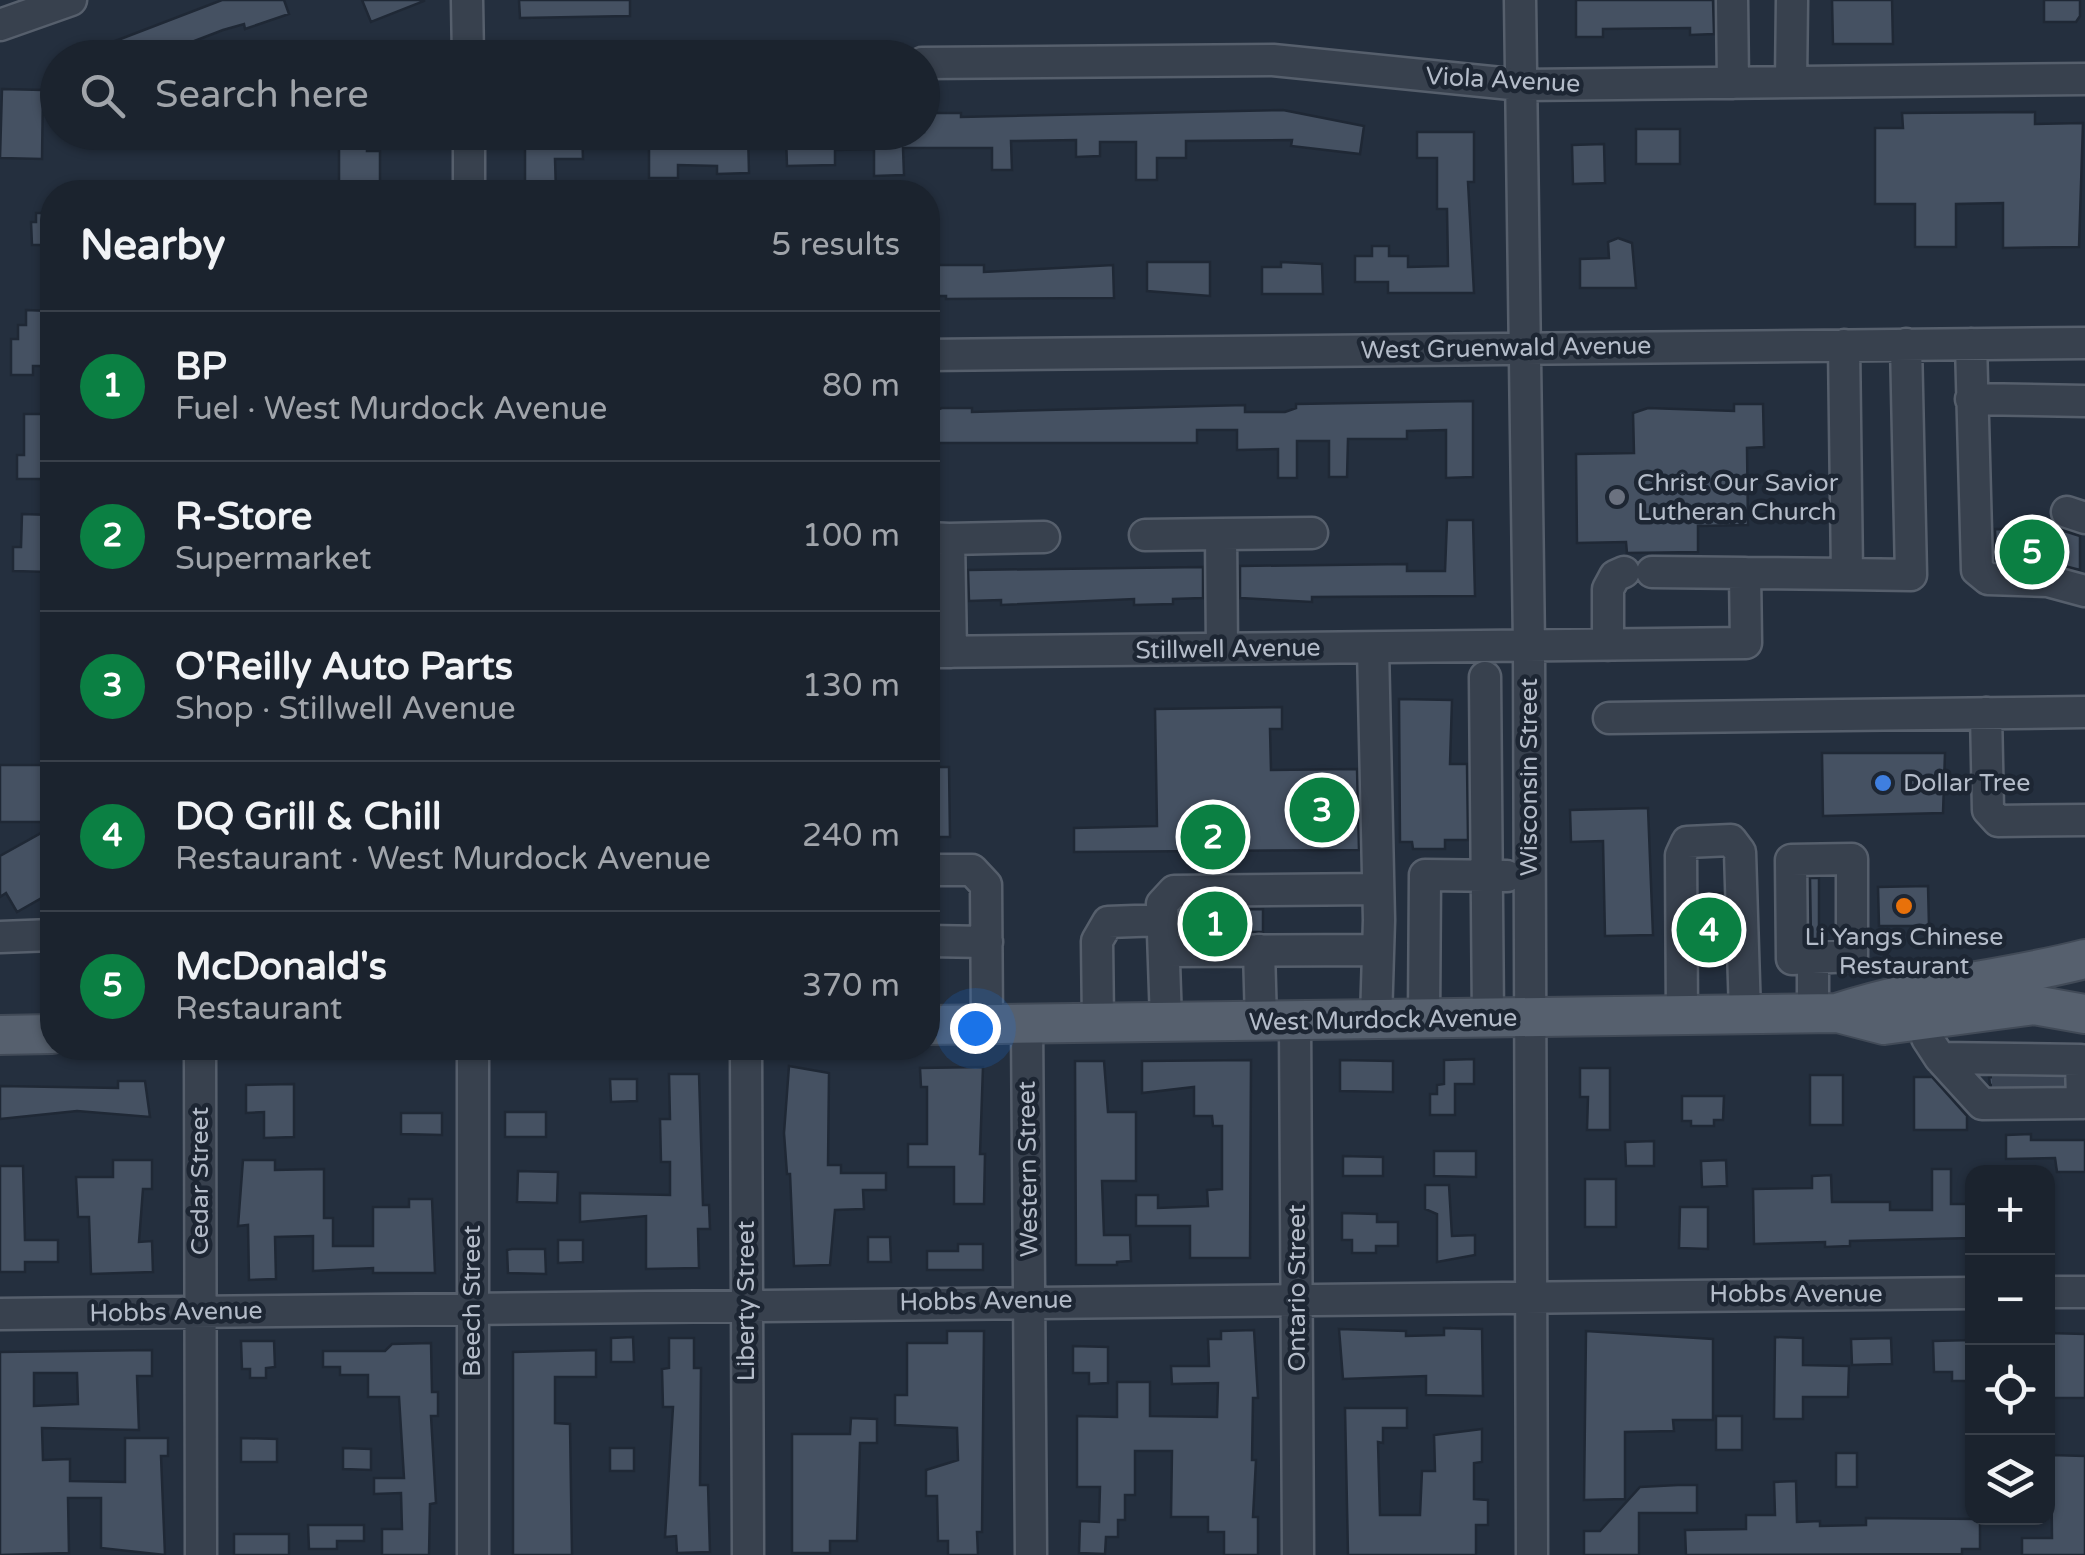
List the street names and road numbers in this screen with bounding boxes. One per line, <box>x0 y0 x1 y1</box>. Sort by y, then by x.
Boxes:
street label: Viola Avenue <box>1425 61 1581 99</box>
street label: West Gruenwald Avenue <box>1360 330 1652 366</box>
street label: Stillwell Avenue <box>1135 632 1321 666</box>
street label: Wisconsin Street <box>1514 677 1544 876</box>
street label: West Murdock Avenue <box>1249 1003 1517 1037</box>
street label: Western Street <box>1011 1080 1045 1257</box>
street label: Cedar Street <box>185 1106 215 1255</box>
street label: Ontario Street <box>1282 1204 1312 1372</box>
street label: Liberty Street <box>731 1220 761 1381</box>
street label: Beech Street <box>457 1225 487 1377</box>
street label: Hobbs Avenue <box>1709 1279 1883 1309</box>
street label: Hobbs Avenue <box>899 1284 1073 1318</box>
street label: Hobbs Avenue <box>89 1295 263 1329</box>

